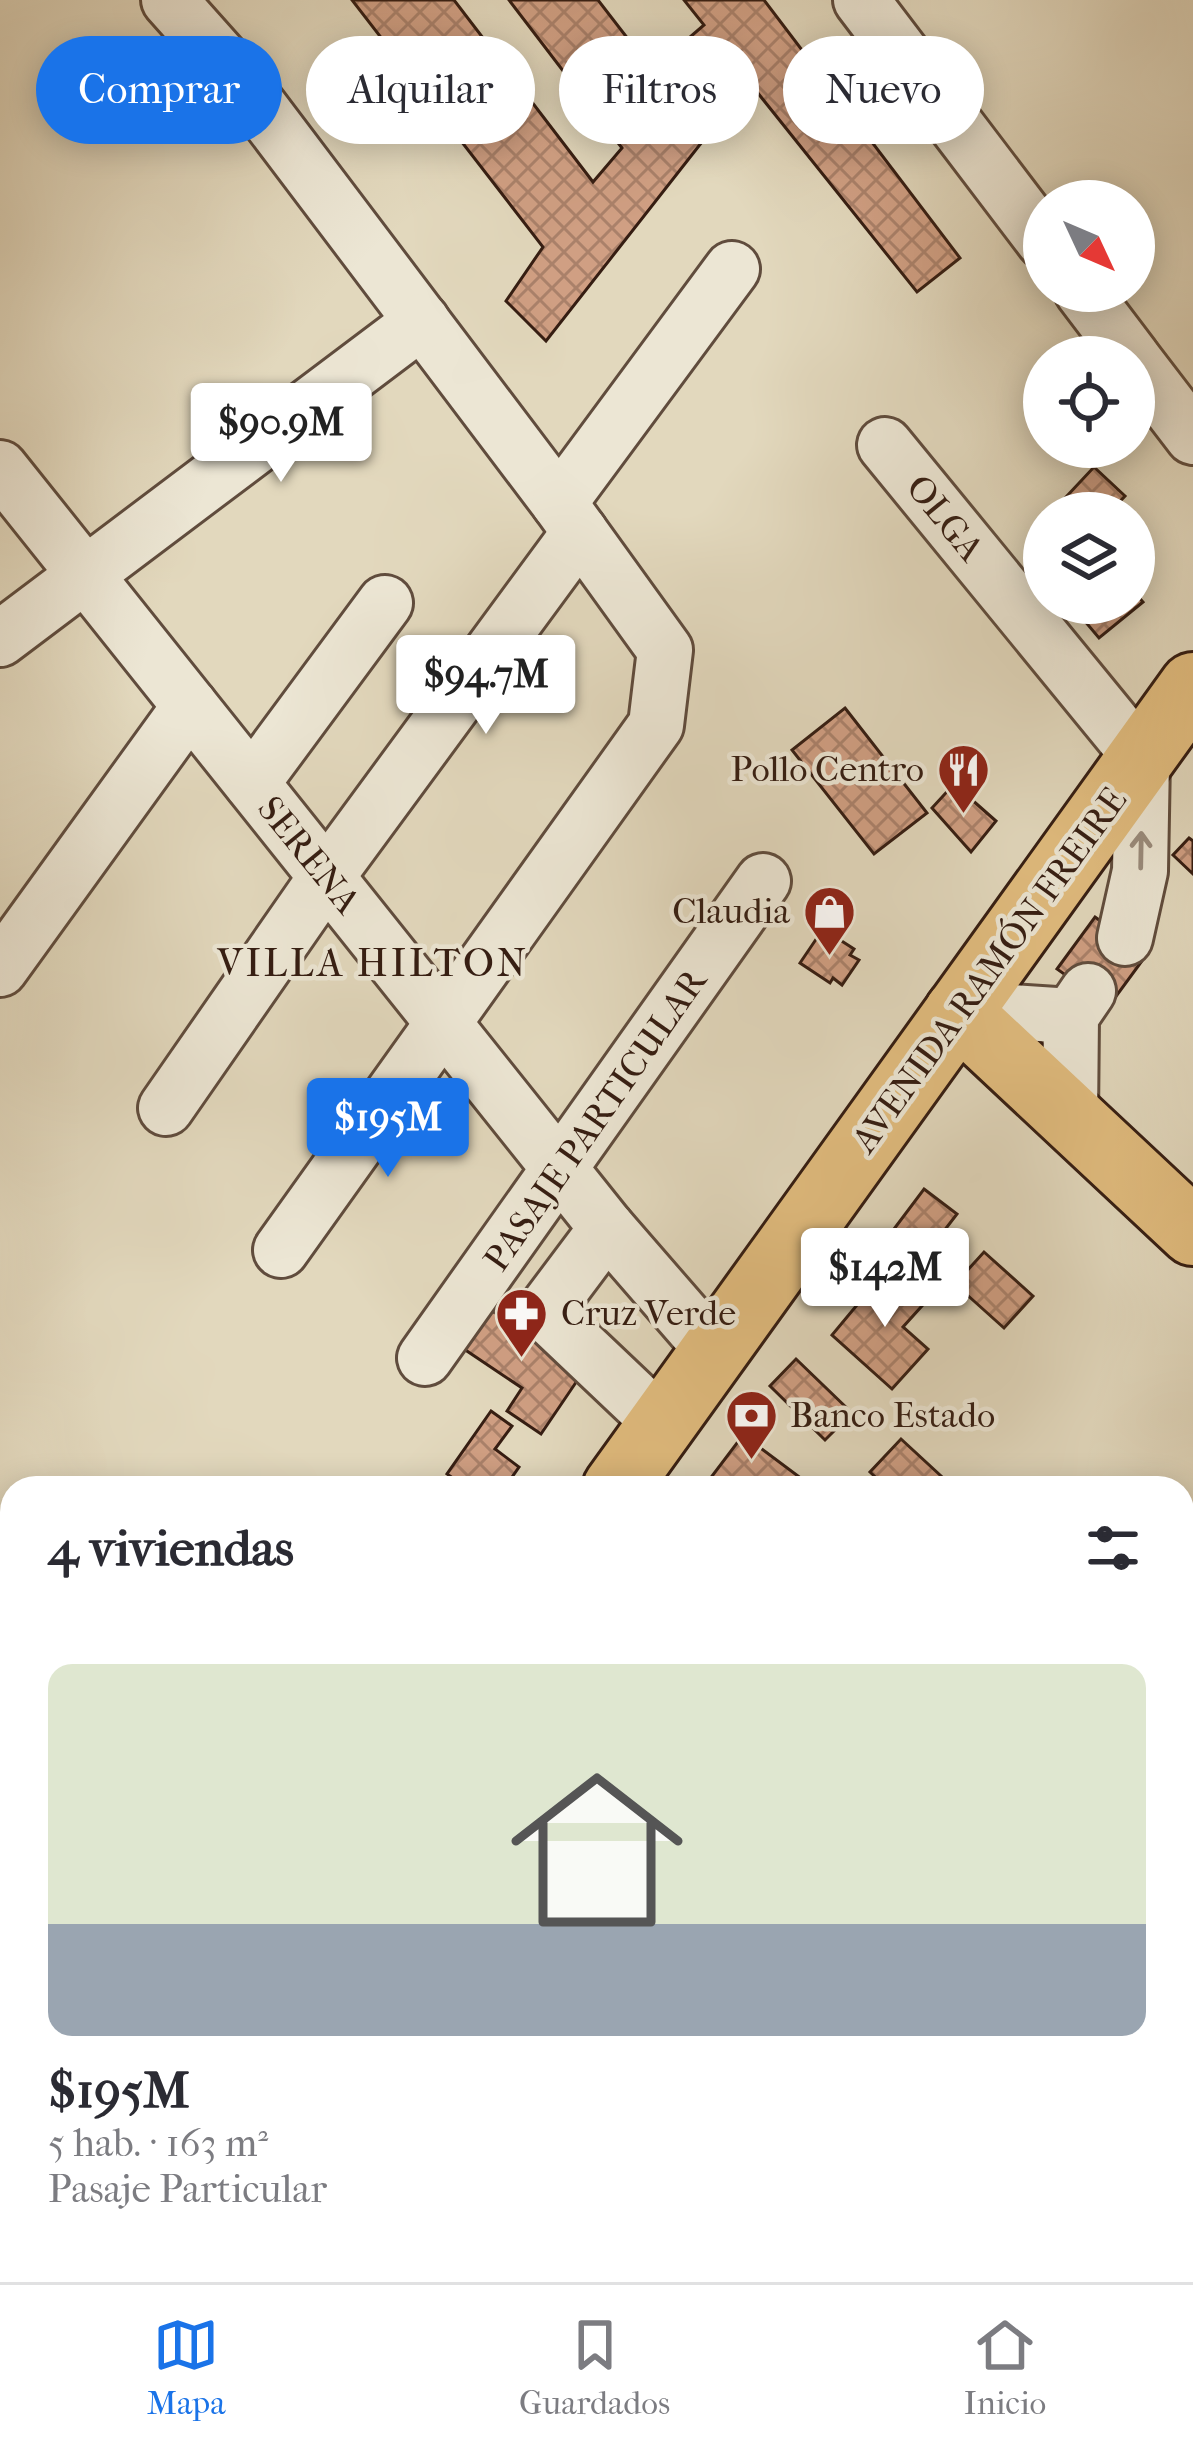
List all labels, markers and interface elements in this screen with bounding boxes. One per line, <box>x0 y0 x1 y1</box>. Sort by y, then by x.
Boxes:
chip: Comprar <box>36 36 282 144</box>
chip: Alquilar <box>306 36 535 144</box>
chip: Filtros <box>559 36 759 144</box>
chip: Nuevo <box>783 36 984 144</box>
north arrow <box>1023 180 1155 312</box>
map controls <box>1023 180 1155 624</box>
button: locate <box>1023 336 1155 468</box>
pin: $90.9M <box>183 383 379 485</box>
text: $90.9M <box>218 399 344 445</box>
street label: OLGA <box>898 466 993 570</box>
button: layers <box>1023 492 1155 624</box>
pin: $94.7M <box>388 635 584 737</box>
text: $94.7M <box>423 651 549 697</box>
restaurant icon: Pollo Centro <box>935 741 991 815</box>
place label: Pollo Centro <box>731 748 924 790</box>
street label: AVENIDA RAMÓN FREIRE <box>842 780 1135 1162</box>
street label: SERENA <box>249 788 369 923</box>
one-way arrow <box>1129 831 1152 870</box>
shop icon: Claudia <box>801 883 857 957</box>
place label: Claudia <box>672 890 790 932</box>
district label: VILLA HILTON <box>216 940 529 986</box>
street label: PASAJE PARTICULAR <box>475 959 716 1279</box>
pin: $195M <box>304 1078 472 1180</box>
text: $195M <box>334 1094 442 1140</box>
pin: $142M <box>801 1228 969 1330</box>
text: $142M <box>828 1244 942 1290</box>
pharmacy icon: Cruz Verde <box>494 1285 550 1359</box>
place label: Cruz Verde <box>561 1292 736 1334</box>
bank icon: Banco Estado <box>723 1387 779 1461</box>
place label: Banco Estado <box>790 1394 995 1436</box>
icon: filters <box>1080 1515 1146 1581</box>
text: 4 viviendas <box>48 1518 294 1578</box>
icon: home <box>489 1742 705 1958</box>
text: $195M <box>48 2060 190 2120</box>
text: 5 hab. · 163 m² <box>48 2120 268 2166</box>
text: Pasaje Particular <box>48 2166 327 2212</box>
tab: Mapa <box>147 2312 225 2423</box>
tab: Guardados <box>519 2312 670 2423</box>
tab: Inicio <box>964 2312 1046 2423</box>

